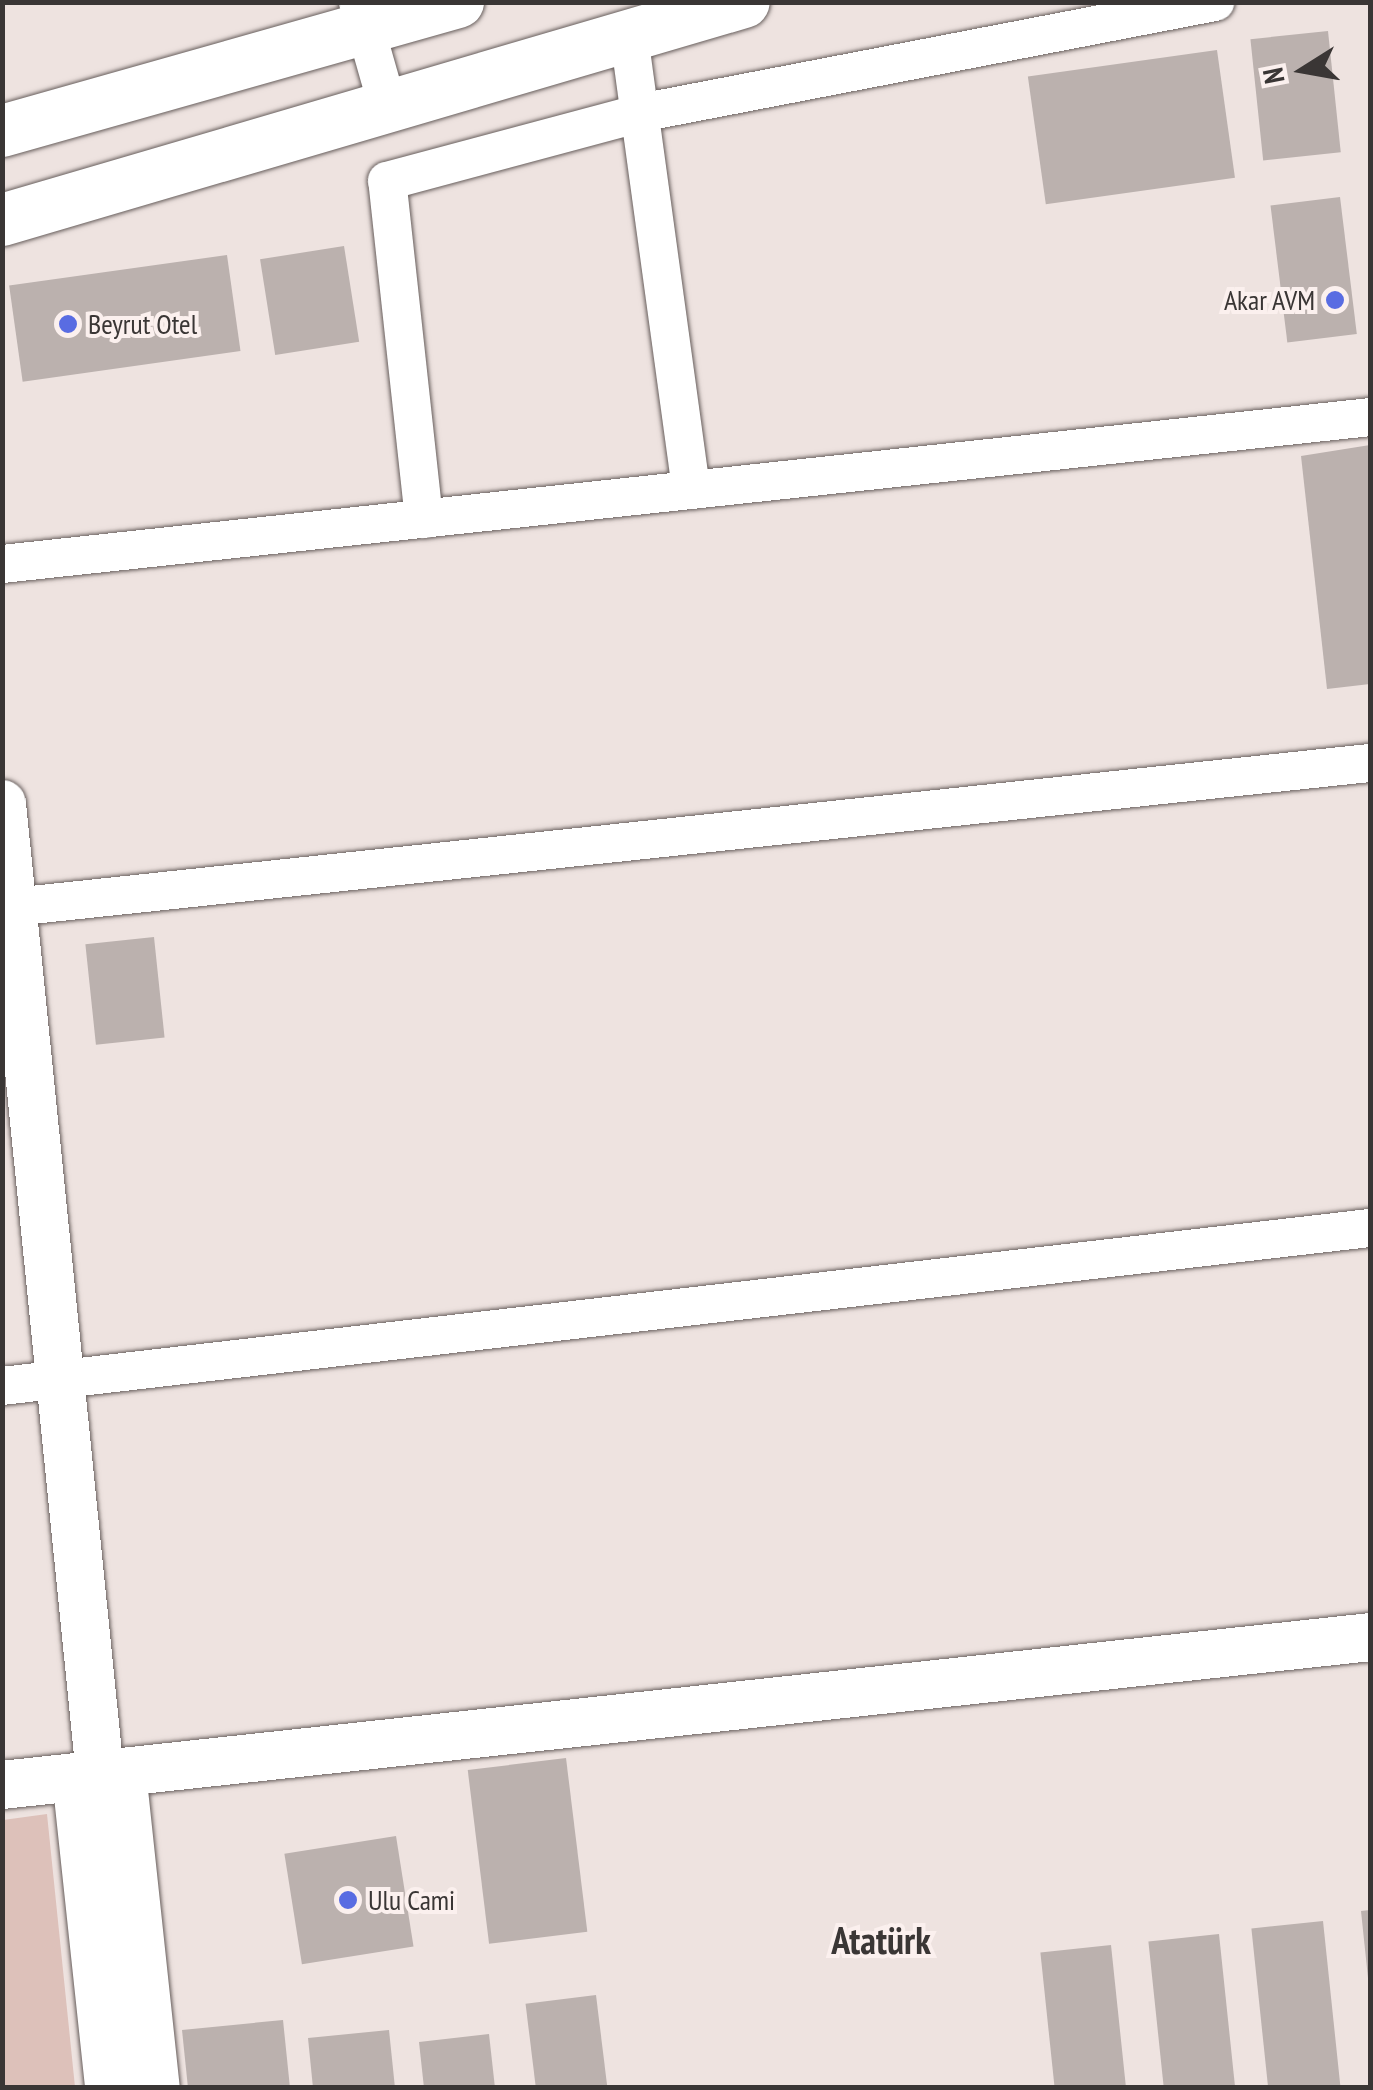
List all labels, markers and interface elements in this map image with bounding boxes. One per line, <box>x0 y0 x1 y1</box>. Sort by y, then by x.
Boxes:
north arrow <box>1253 20 1353 120</box>
text: N <box>1253 65 1293 87</box>
place label: Akar AVM <box>1223 283 1315 317</box>
marker: Akar AVM <box>1324 289 1346 311</box>
place label: Beyrut Otel <box>88 307 197 341</box>
marker: Beyrut Otel <box>57 313 79 335</box>
place label: Ulu Cami <box>368 1883 455 1917</box>
marker: Ulu Cami <box>337 1889 359 1911</box>
district label: Atatürk <box>831 1917 931 1963</box>

